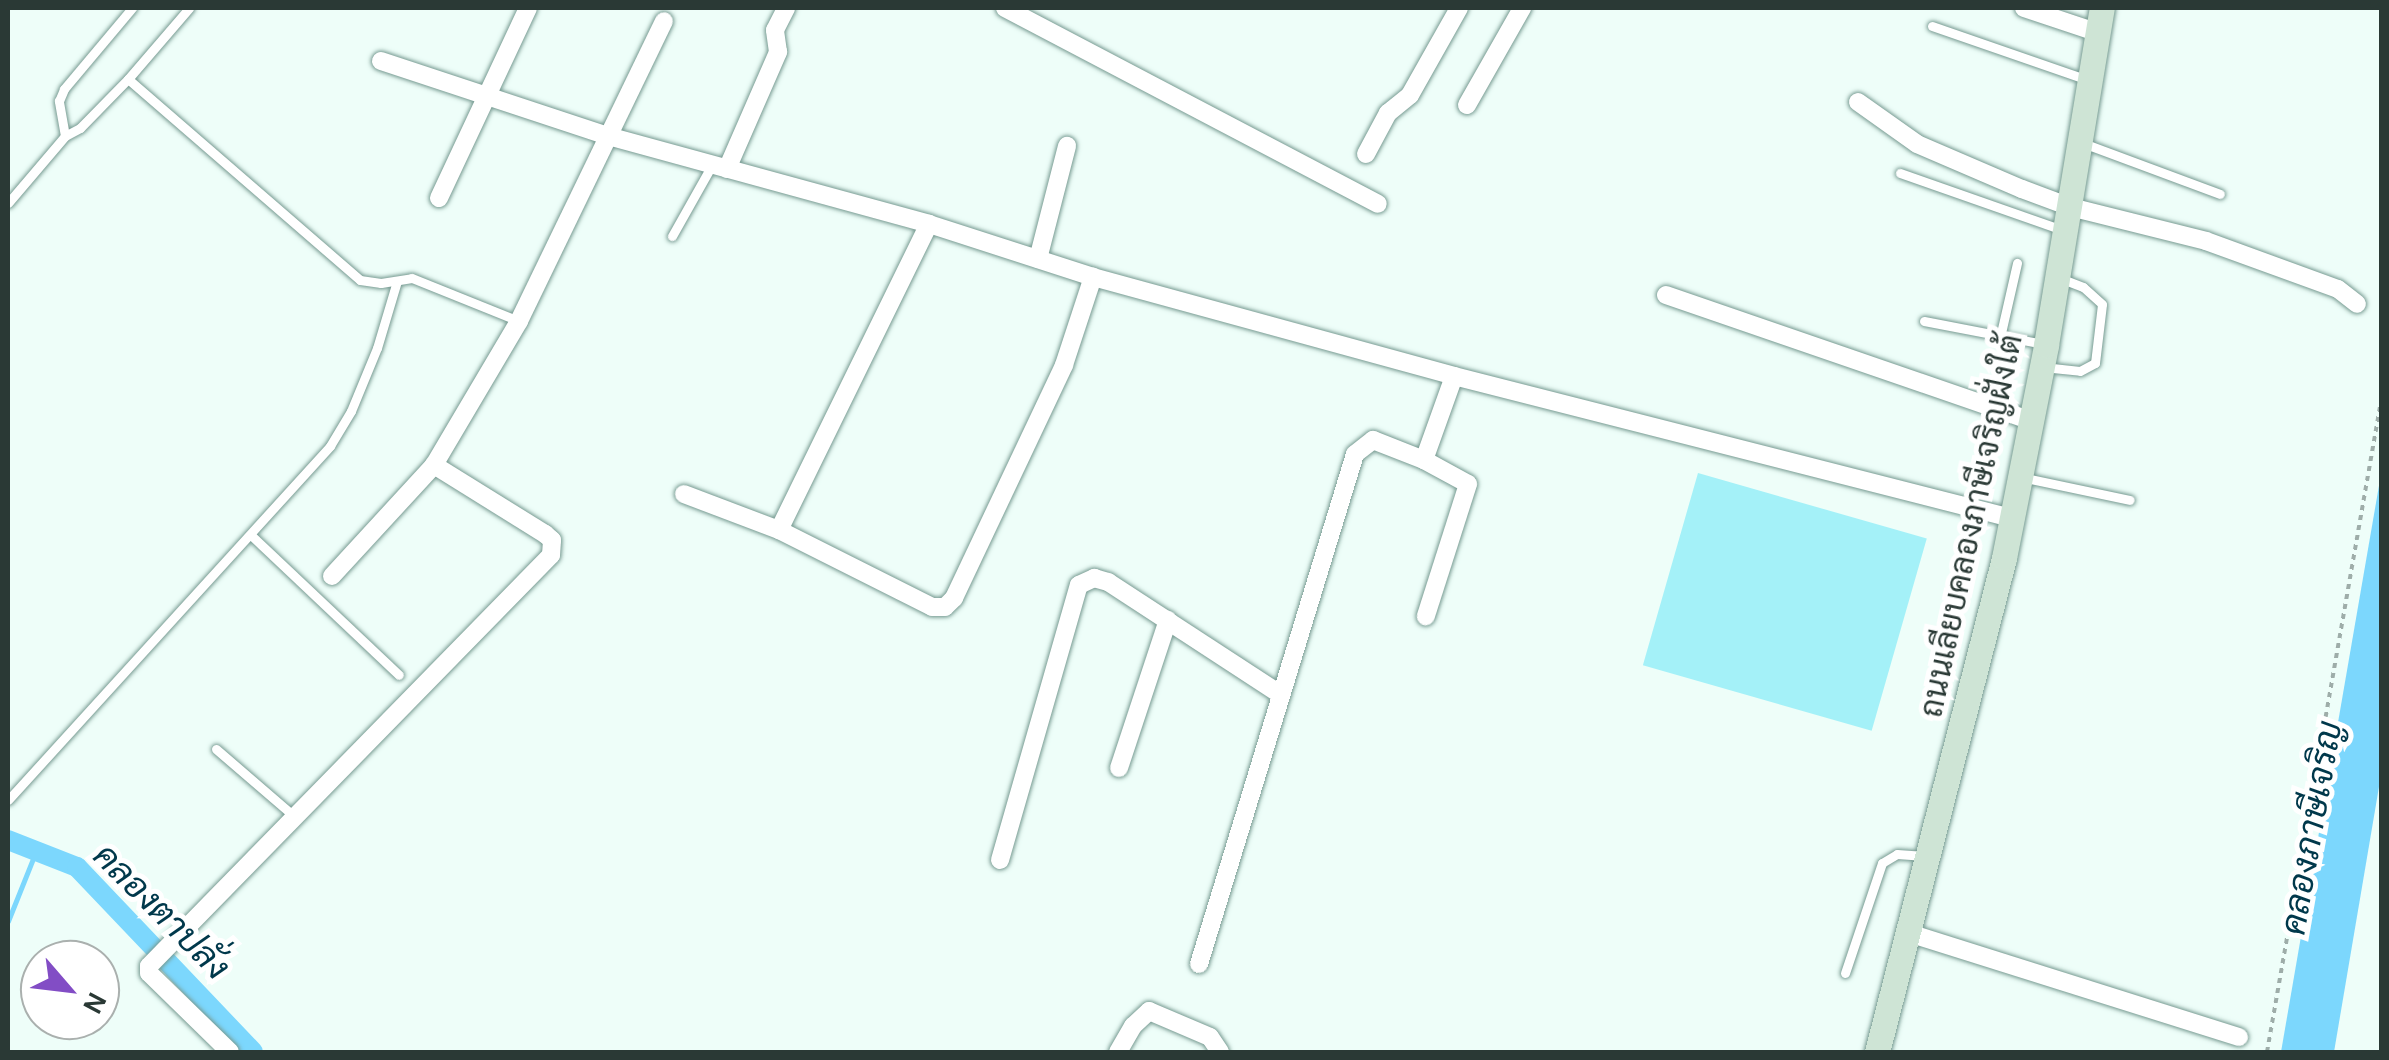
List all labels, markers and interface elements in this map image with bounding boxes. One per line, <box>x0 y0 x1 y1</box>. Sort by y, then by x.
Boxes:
street label: ถนนเลียบคลองภาษีเจริญฝั่งใต้ <box>1913 331 2031 721</box>
water label: คลองภาษีเจริญ <box>2273 718 2351 938</box>
water label: คลองตาปลั่ง <box>84 835 238 989</box>
north arrow <box>20 940 120 1040</box>
text: N <box>76 987 114 1020</box>

